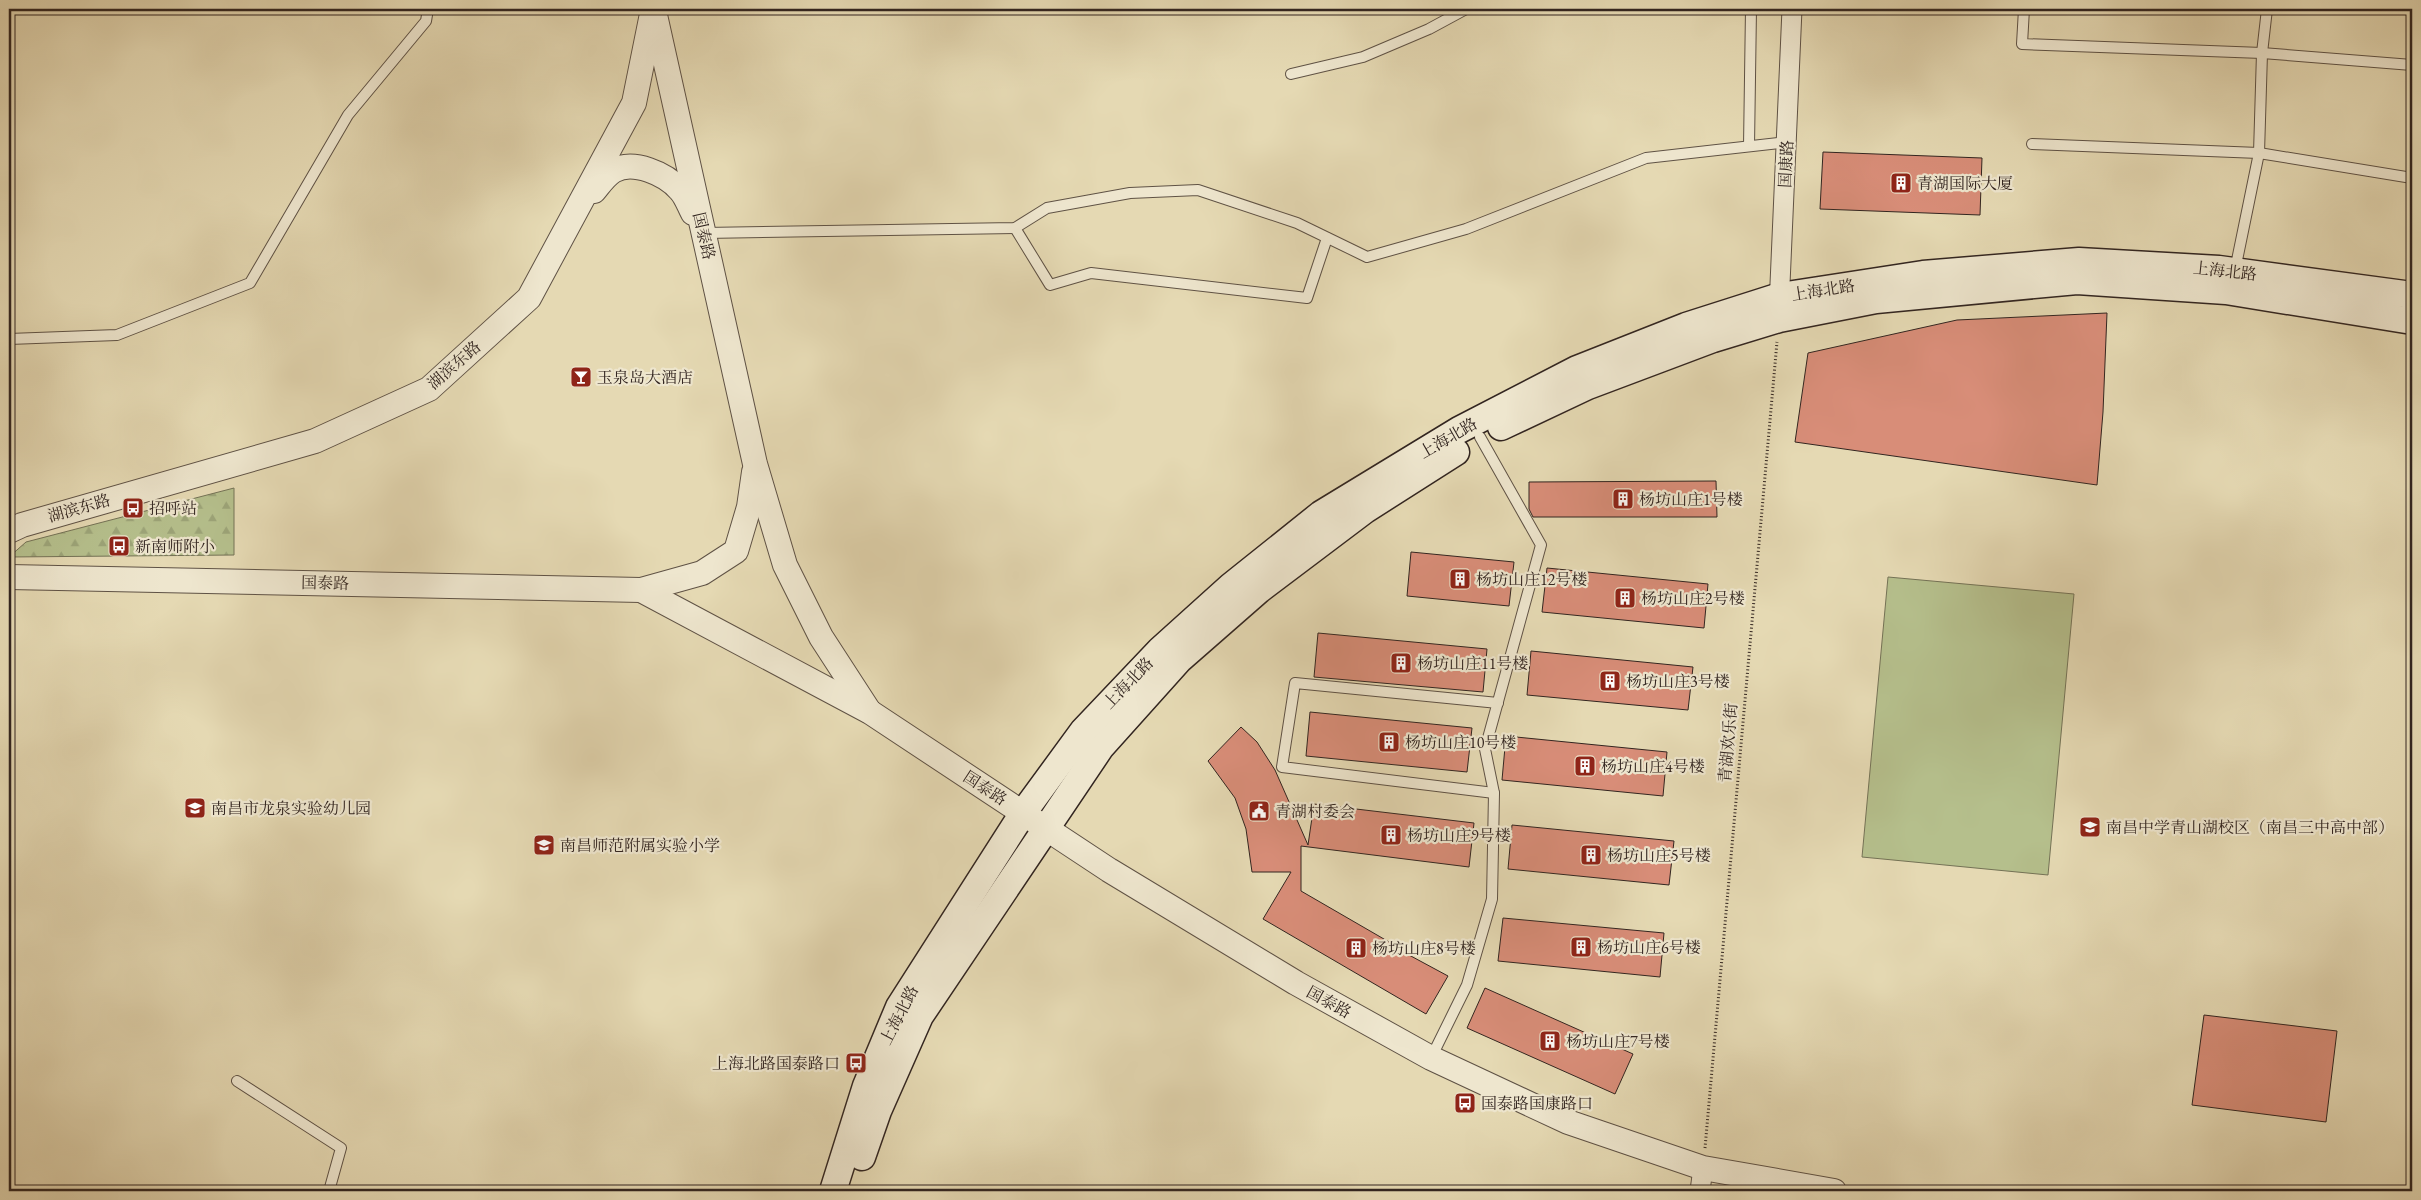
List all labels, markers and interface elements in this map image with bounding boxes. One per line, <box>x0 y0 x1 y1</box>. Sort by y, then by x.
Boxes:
street label: 国康路 <box>1774 139 1798 189</box>
building icon: 青湖国际大厦 <box>1889 171 1913 195</box>
place label: 青湖国际大厦 <box>1917 173 2013 194</box>
street label: 国泰路 <box>688 210 720 262</box>
street label: 上海北路 <box>2192 257 2258 285</box>
street label: 上海北路 <box>1790 275 1856 305</box>
street label: 湖滨东路 <box>423 336 485 394</box>
bar icon: 玉泉岛大酒店 <box>569 365 593 389</box>
place label: 玉泉岛大酒店 <box>597 367 693 388</box>
street label: 上海北路 <box>1415 413 1481 463</box>
building icon: 杨坊山庄1号楼 <box>1611 487 1635 511</box>
street label: 湖滨东路 <box>45 489 113 527</box>
place label: 杨坊山庄1号楼 <box>1639 489 1743 510</box>
bus stop icon: 招呼站 <box>121 496 145 520</box>
place label: 招呼站 <box>149 498 197 519</box>
bus stop icon: 新南师附小 <box>107 534 131 558</box>
place label: 新南师附小 <box>135 536 215 557</box>
building icon: 杨坊山庄12号楼 <box>1448 567 1472 591</box>
place label: 杨坊山庄12号楼 <box>1476 569 1587 590</box>
street label: 国泰路 <box>301 572 349 594</box>
building icon: 杨坊山庄2号楼 <box>1613 586 1637 610</box>
place label: 杨坊山庄2号楼 <box>1641 588 1745 609</box>
building icon: 杨坊山庄11号楼 <box>1389 651 1413 675</box>
street label: 上海北路 <box>1098 653 1158 713</box>
place label: 杨坊山庄11号楼 <box>1417 653 1528 674</box>
building icon: 杨坊山庄3号楼 <box>1598 669 1622 693</box>
place label: 杨坊山庄3号楼 <box>1626 671 1730 692</box>
street label: 青湖欢乐街 <box>1714 702 1742 784</box>
building icon: 杨坊山庄10号楼 <box>1377 730 1401 754</box>
place label: 杨坊山庄10号楼 <box>1405 732 1516 753</box>
building icon: 杨坊山庄4号楼 <box>1573 754 1597 778</box>
place label: 杨坊山庄4号楼 <box>1601 756 1705 777</box>
street label: 国泰路 <box>959 766 1011 810</box>
school or university icon: 南昌市龙泉实验幼儿园 <box>183 796 207 820</box>
place label: 南昌市龙泉实验幼儿园 <box>211 798 371 819</box>
public building icon: 青湖村委会 <box>1247 799 1271 823</box>
place label: 青湖村委会 <box>1275 801 1355 822</box>
school or university icon: 南昌中学青山湖校区（南昌三中高中部） <box>2078 815 2102 839</box>
place label: 南昌中学青山湖校区（南昌三中高中部） <box>2106 817 2394 838</box>
building icon: 杨坊山庄9号楼 <box>1379 823 1403 847</box>
place label: 杨坊山庄9号楼 <box>1407 825 1511 846</box>
school or university icon: 南昌师范附属实验小学 <box>532 833 556 857</box>
place label: 南昌师范附属实验小学 <box>560 835 720 856</box>
building icon: 杨坊山庄5号楼 <box>1579 843 1603 867</box>
place label: 杨坊山庄5号楼 <box>1607 845 1711 866</box>
building icon: 杨坊山庄6号楼 <box>1569 935 1593 959</box>
building icon: 杨坊山庄8号楼 <box>1344 936 1368 960</box>
place label: 杨坊山庄6号楼 <box>1597 937 1701 958</box>
place label: 杨坊山庄8号楼 <box>1372 938 1476 959</box>
street label: 国泰路 <box>1303 981 1355 1023</box>
street label: 上海北路 <box>875 982 923 1048</box>
building icon: 杨坊山庄7号楼 <box>1538 1029 1562 1053</box>
place label: 杨坊山庄7号楼 <box>1566 1031 1670 1052</box>
bus stop icon: 上海北路国泰路口 <box>844 1051 868 1075</box>
place label: 上海北路国泰路口 <box>712 1053 840 1074</box>
bus stop icon: 国泰路国康路口 <box>1453 1091 1477 1115</box>
place label: 国泰路国康路口 <box>1481 1093 1593 1114</box>

